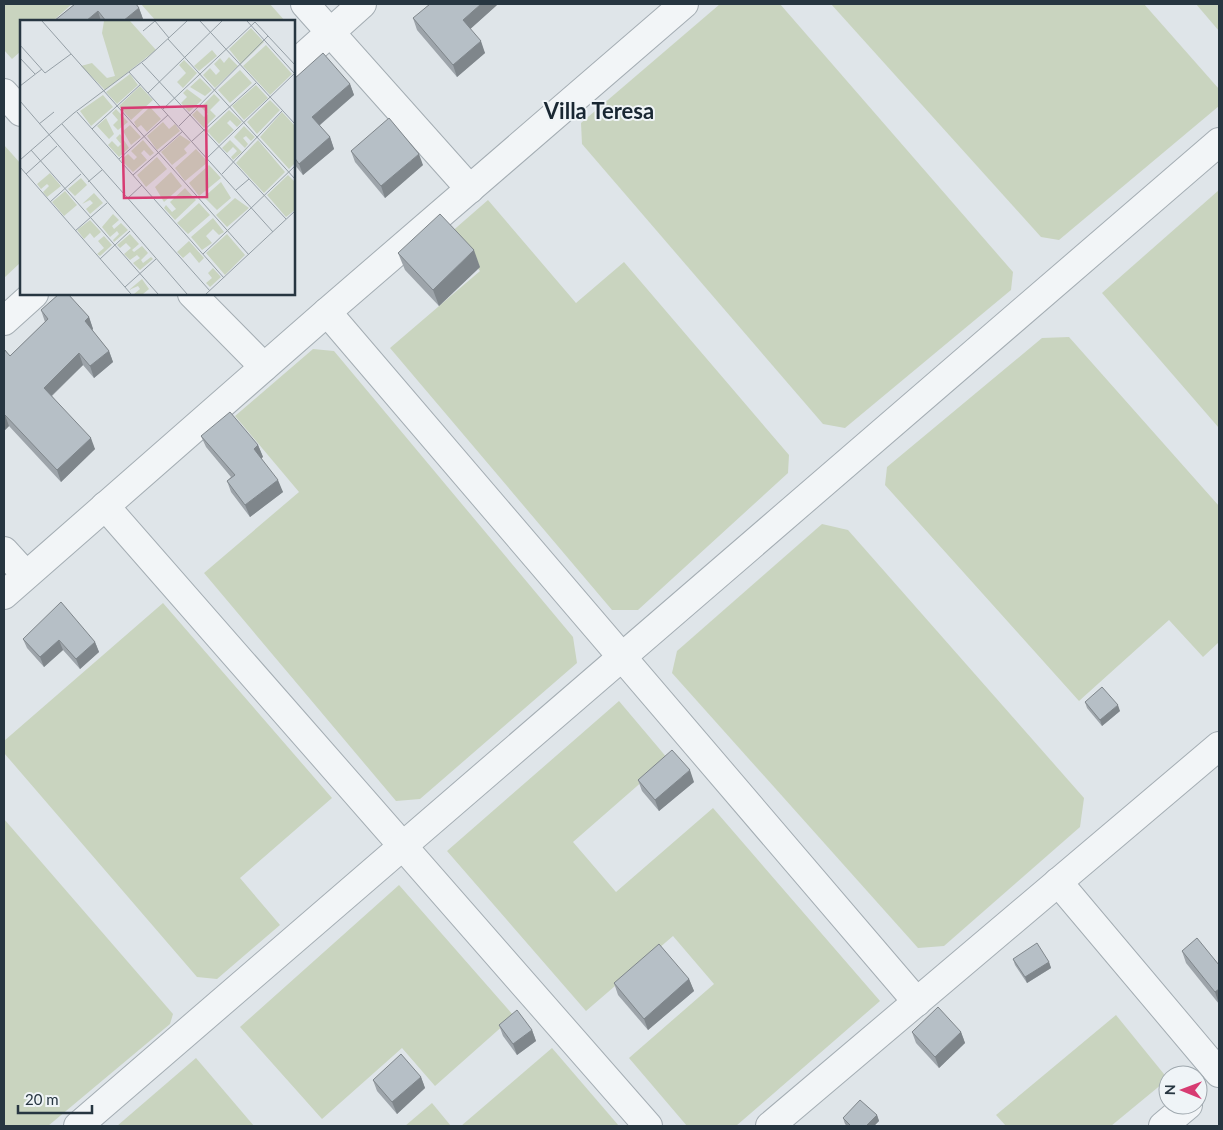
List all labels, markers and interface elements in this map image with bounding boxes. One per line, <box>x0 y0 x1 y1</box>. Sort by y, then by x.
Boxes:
inset map <box>20 20 295 295</box>
district label: Villa Teresa <box>543 97 654 124</box>
north arrow <box>1158 1065 1208 1115</box>
scale bar <box>18 1082 91 1114</box>
text: N <box>1161 1084 1178 1095</box>
text: 20 m <box>25 1090 59 1108</box>

